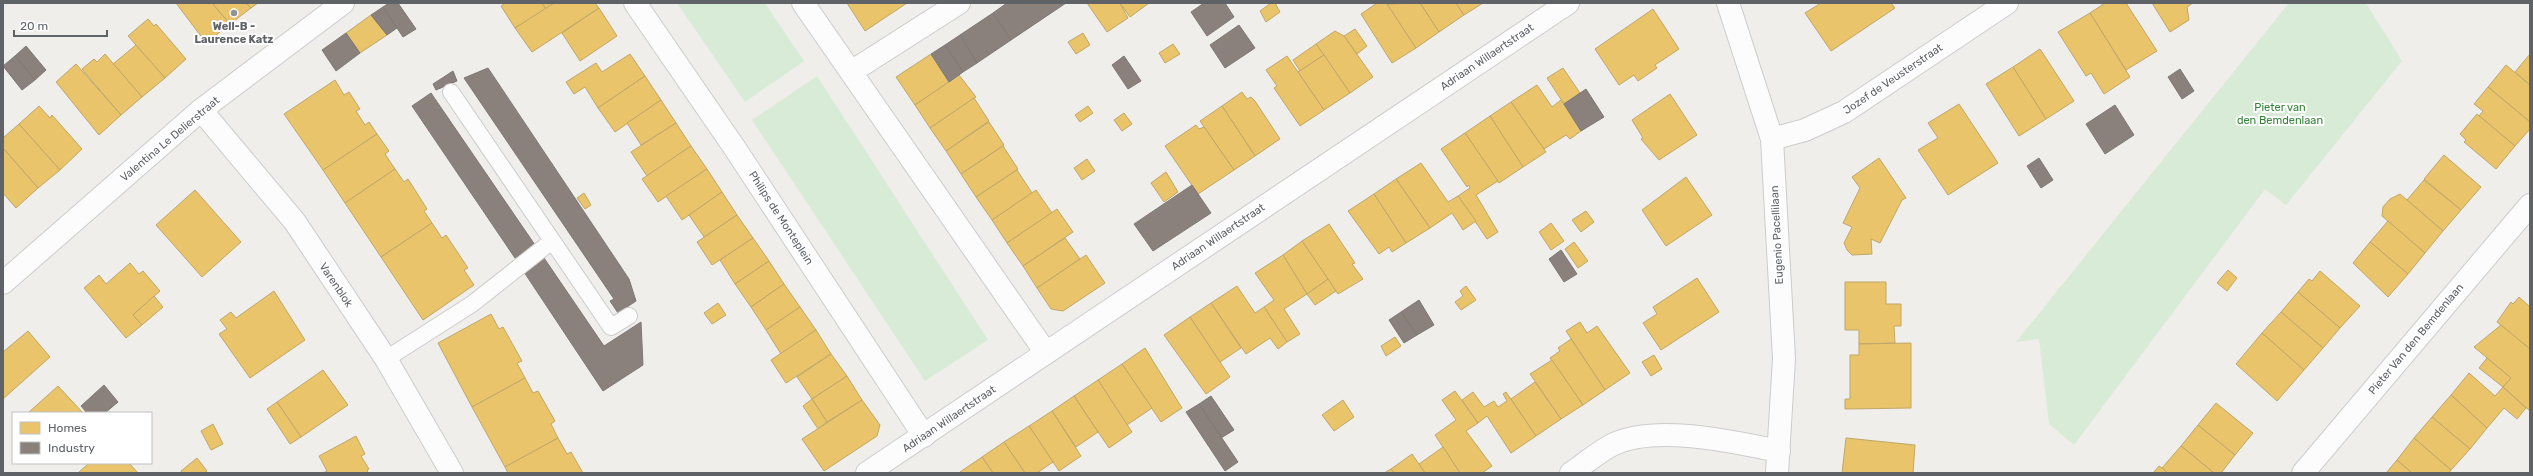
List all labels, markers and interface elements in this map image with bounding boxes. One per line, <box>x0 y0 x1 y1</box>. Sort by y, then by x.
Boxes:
marker: Well-B - Laurence Katz <box>229 8 239 18</box>
scale bar <box>14 12 107 38</box>
text: 20 m <box>20 19 48 33</box>
place label: Well-B - Laurence Katz <box>195 20 273 46</box>
street label: Adriaan Willaertstraat <box>1438 20 1537 93</box>
street label: Jozef de Veusterstraat <box>1841 41 1946 117</box>
street label: Valentina Le Delierstraat <box>118 93 223 184</box>
park label: Pieter van den Bemdenlaan <box>2237 101 2323 127</box>
street label: Philips de Monteplein <box>746 169 816 267</box>
street label: Eugenio Pacellilaan <box>1768 185 1786 285</box>
street label: Adriaan Willaertstraat <box>1169 200 1268 273</box>
street label: Varenblok <box>316 260 356 310</box>
street label: Pieter Van den Bemdenlaan <box>2366 281 2466 397</box>
street label: Adriaan Willaertstraat <box>900 382 999 455</box>
legend <box>12 412 152 464</box>
text: Homes <box>48 421 87 435</box>
text: Industry <box>48 441 95 455</box>

